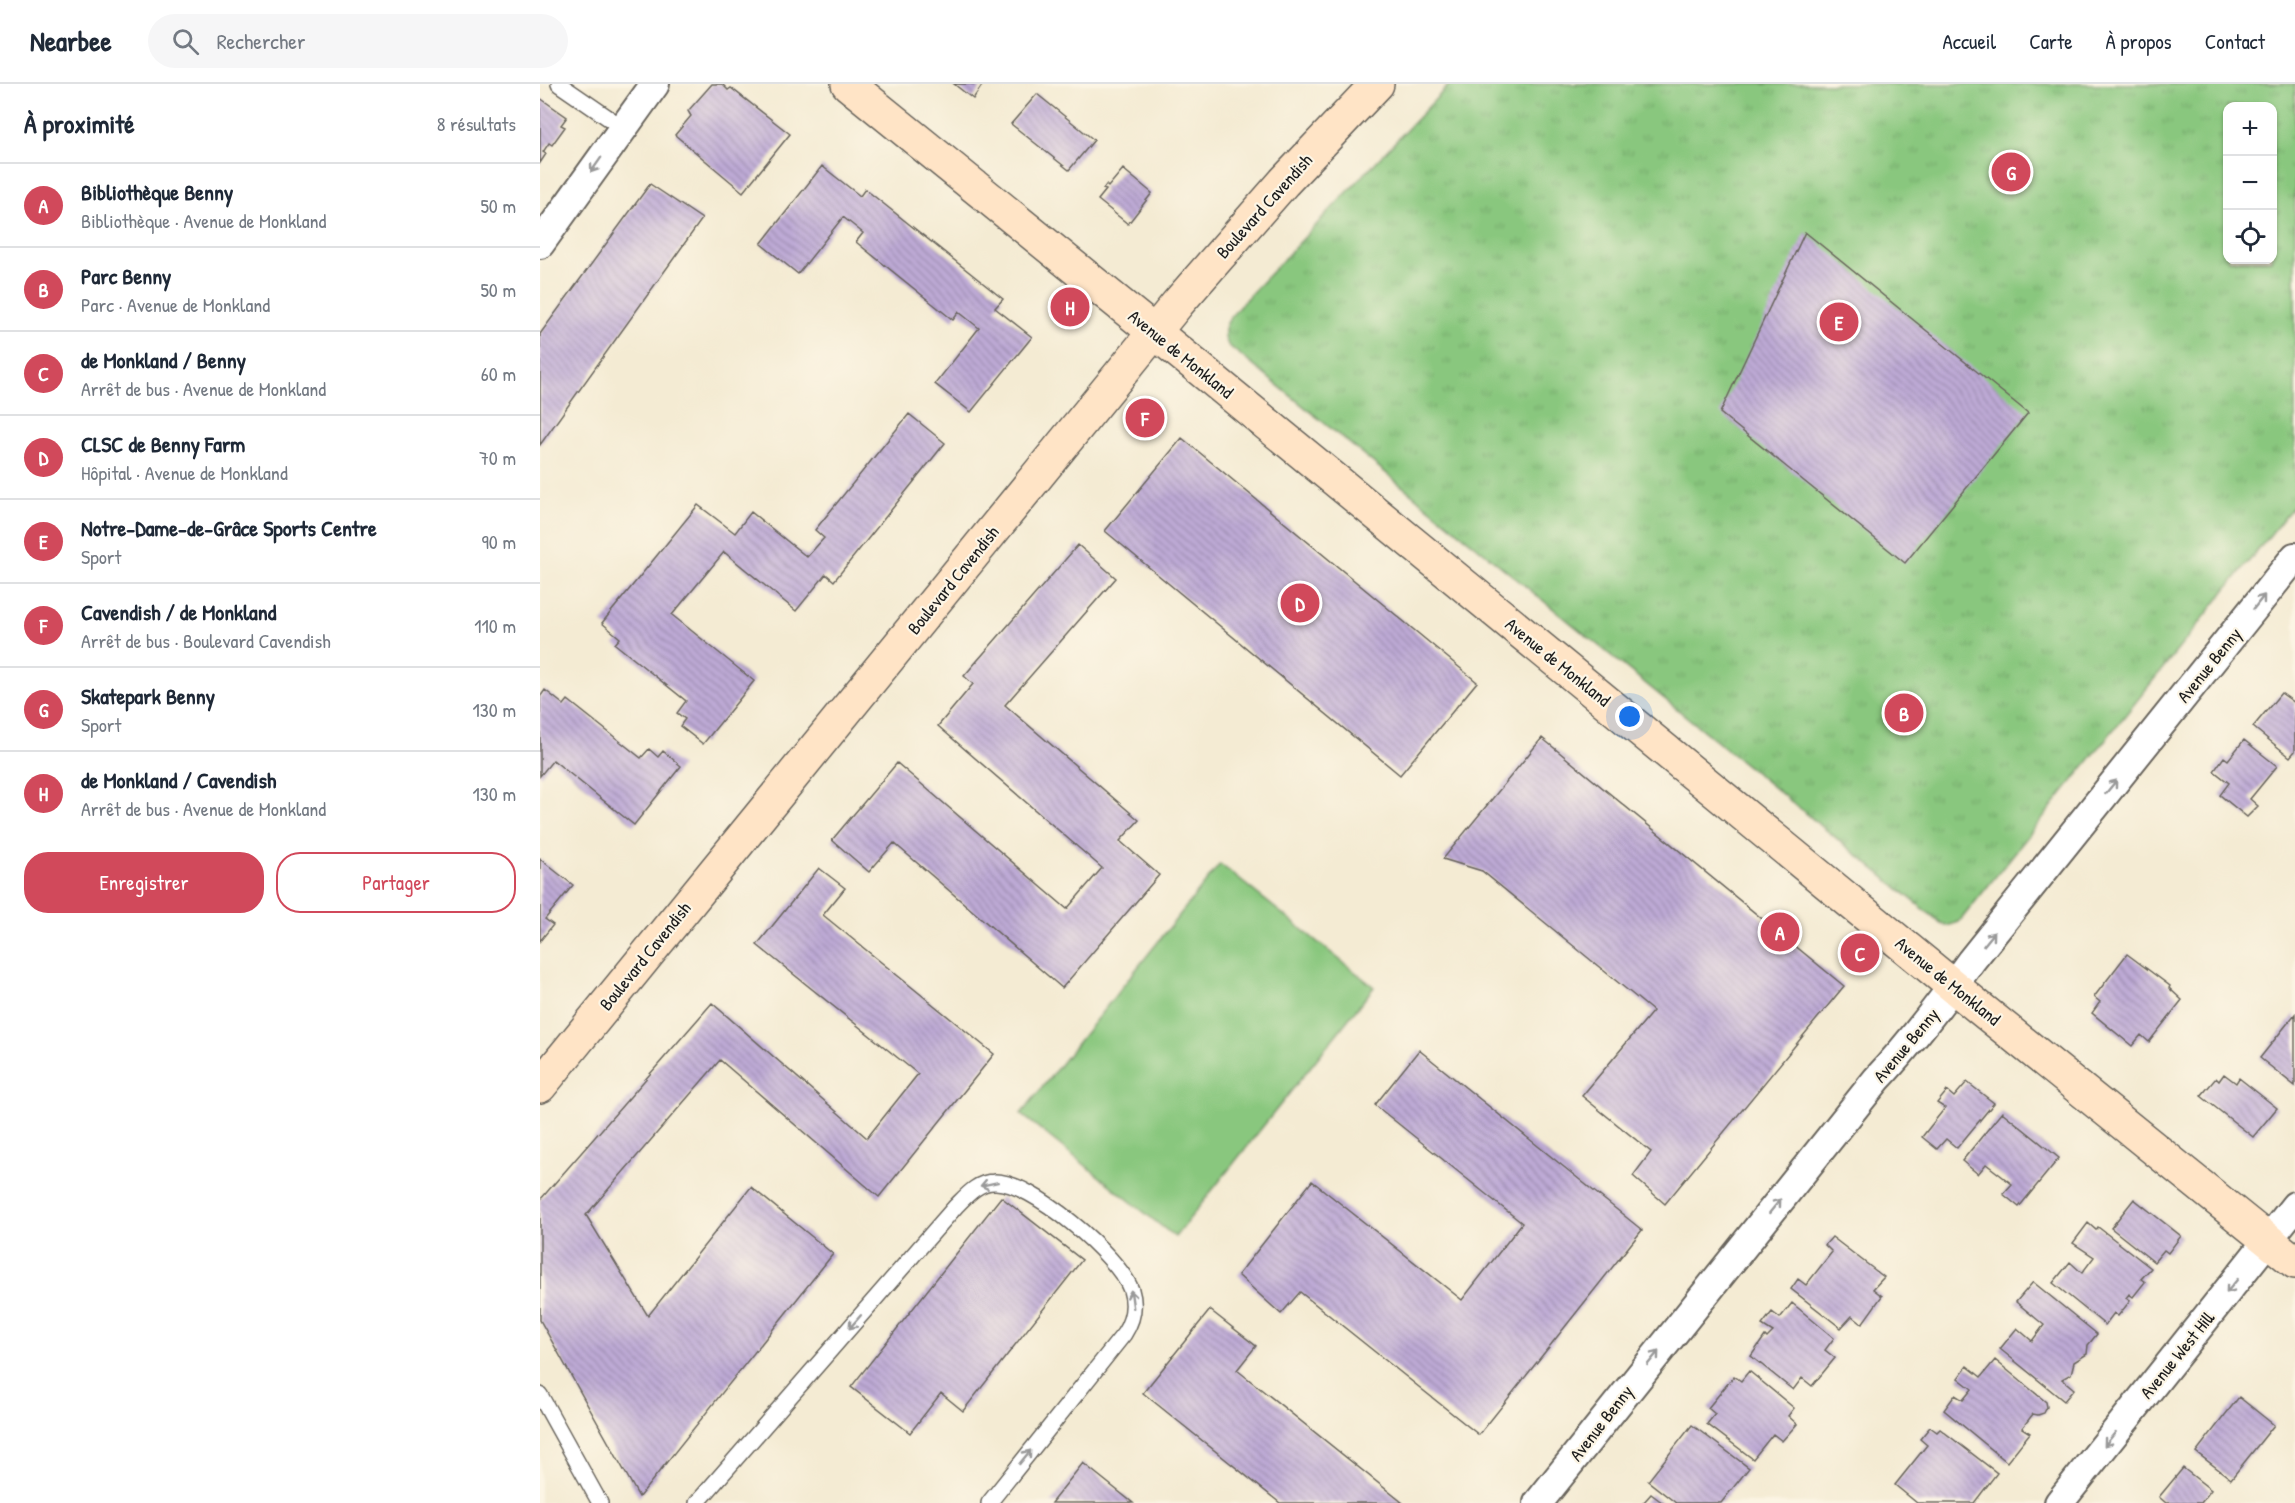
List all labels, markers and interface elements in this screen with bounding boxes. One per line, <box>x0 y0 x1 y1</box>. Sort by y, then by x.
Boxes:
search box <box>148 14 568 68</box>
text: Nearbee <box>30 22 112 60</box>
icon: search <box>169 25 202 58</box>
text: Rechercher <box>217 26 305 56</box>
text: Accueil <box>1943 27 1996 56</box>
text: Carte <box>2029 27 2073 56</box>
text: À propos <box>2106 27 2172 56</box>
text: Contact <box>2205 27 2265 56</box>
map controls <box>2223 102 2277 264</box>
button: + <box>2223 102 2277 156</box>
text: À proximité <box>24 106 135 141</box>
text: 8 résultats <box>437 110 516 137</box>
street label: Boulevard Cavendish <box>1210 148 1318 264</box>
pin: G <box>1992 150 2030 194</box>
button: − <box>2223 156 2277 210</box>
one-way arrow <box>590 157 602 173</box>
text: Bibliothèque Benny <box>81 177 233 207</box>
text: A <box>39 192 48 219</box>
text: 50 m <box>480 192 516 219</box>
text: Bibliothèque · Avenue de Monkland <box>81 207 326 234</box>
button: locate <box>2223 210 2277 264</box>
text: Parc Benny <box>81 261 171 291</box>
text: B <box>38 276 49 303</box>
text: 50 m <box>480 276 516 303</box>
pin: H <box>1050 284 1090 330</box>
text: Parc · Avenue de Monkland <box>81 291 270 318</box>
pin: E <box>1820 300 1858 344</box>
street label: Avenue de Monkland <box>1123 304 1239 404</box>
text: de Monkland / Benny <box>81 345 246 375</box>
text: C <box>38 360 49 387</box>
text: 60 m <box>481 360 516 387</box>
text: Arrêt de bus · Avenue de Monkland <box>81 375 326 402</box>
pin: F <box>1126 396 1164 440</box>
text: CLSC de Benny Farm <box>81 429 245 459</box>
text: D <box>39 444 48 471</box>
text: 70 m <box>479 444 516 471</box>
text: Hôpital · Avenue de Monkland <box>81 459 288 486</box>
text: Notre-Dame-de-Grâce Sports Centre <box>81 513 377 543</box>
street label: Boulevard Cavendish <box>901 520 1005 639</box>
text: E <box>39 528 48 555</box>
text: 90 m <box>482 528 516 555</box>
text: Sport <box>81 543 121 570</box>
pin: D <box>1280 580 1320 626</box>
one-way arrow <box>2252 594 2265 610</box>
text: Cavendish / de Monkland <box>81 597 276 627</box>
text: F <box>40 612 47 639</box>
text: 110 m <box>474 612 516 639</box>
street label: Avenue de Monkland <box>1500 612 1616 712</box>
street label: Avenue Benny <box>2171 622 2247 708</box>
text: Arrêt de bus · Boulevard Cavendish <box>81 627 331 654</box>
text: Skatepark Benny <box>81 681 215 711</box>
pin: B <box>1884 690 1924 736</box>
text: G <box>39 696 48 723</box>
text: 130 m <box>473 696 516 723</box>
your location <box>1615 702 1644 731</box>
text: Sport <box>81 711 121 738</box>
text: de Monkland / Cavendish <box>81 765 276 795</box>
text: H <box>39 780 48 807</box>
text: 130 m <box>473 780 516 807</box>
one-way arrow <box>2104 780 2117 796</box>
text: Arrêt de bus · Avenue de Monkland <box>81 795 326 822</box>
button: Enregistrer <box>24 852 264 913</box>
button: Partager <box>276 852 516 913</box>
street label: Boulevard Cavendish <box>593 896 697 1015</box>
pin: A <box>1760 910 1800 954</box>
pin: C <box>1840 930 1880 976</box>
street label: Avenue de Monkland <box>1890 931 2006 1031</box>
one-way arrow <box>1982 932 1995 948</box>
street label: Avenue Benny <box>1868 1002 1945 1087</box>
one-way arrow <box>980 1179 999 1190</box>
one-way arrow <box>1768 1198 1781 1214</box>
one-way arrow <box>2226 1278 2239 1294</box>
one-way arrow <box>1126 1290 1137 1310</box>
street label: Avenue West Hill <box>2134 1306 2220 1404</box>
one-way arrow <box>848 1314 861 1330</box>
one-way arrow <box>1646 1351 1659 1367</box>
street label: Avenue Benny <box>1563 1380 1639 1466</box>
one-way arrow <box>2104 1431 2117 1447</box>
one-way arrow <box>1019 1450 1032 1466</box>

